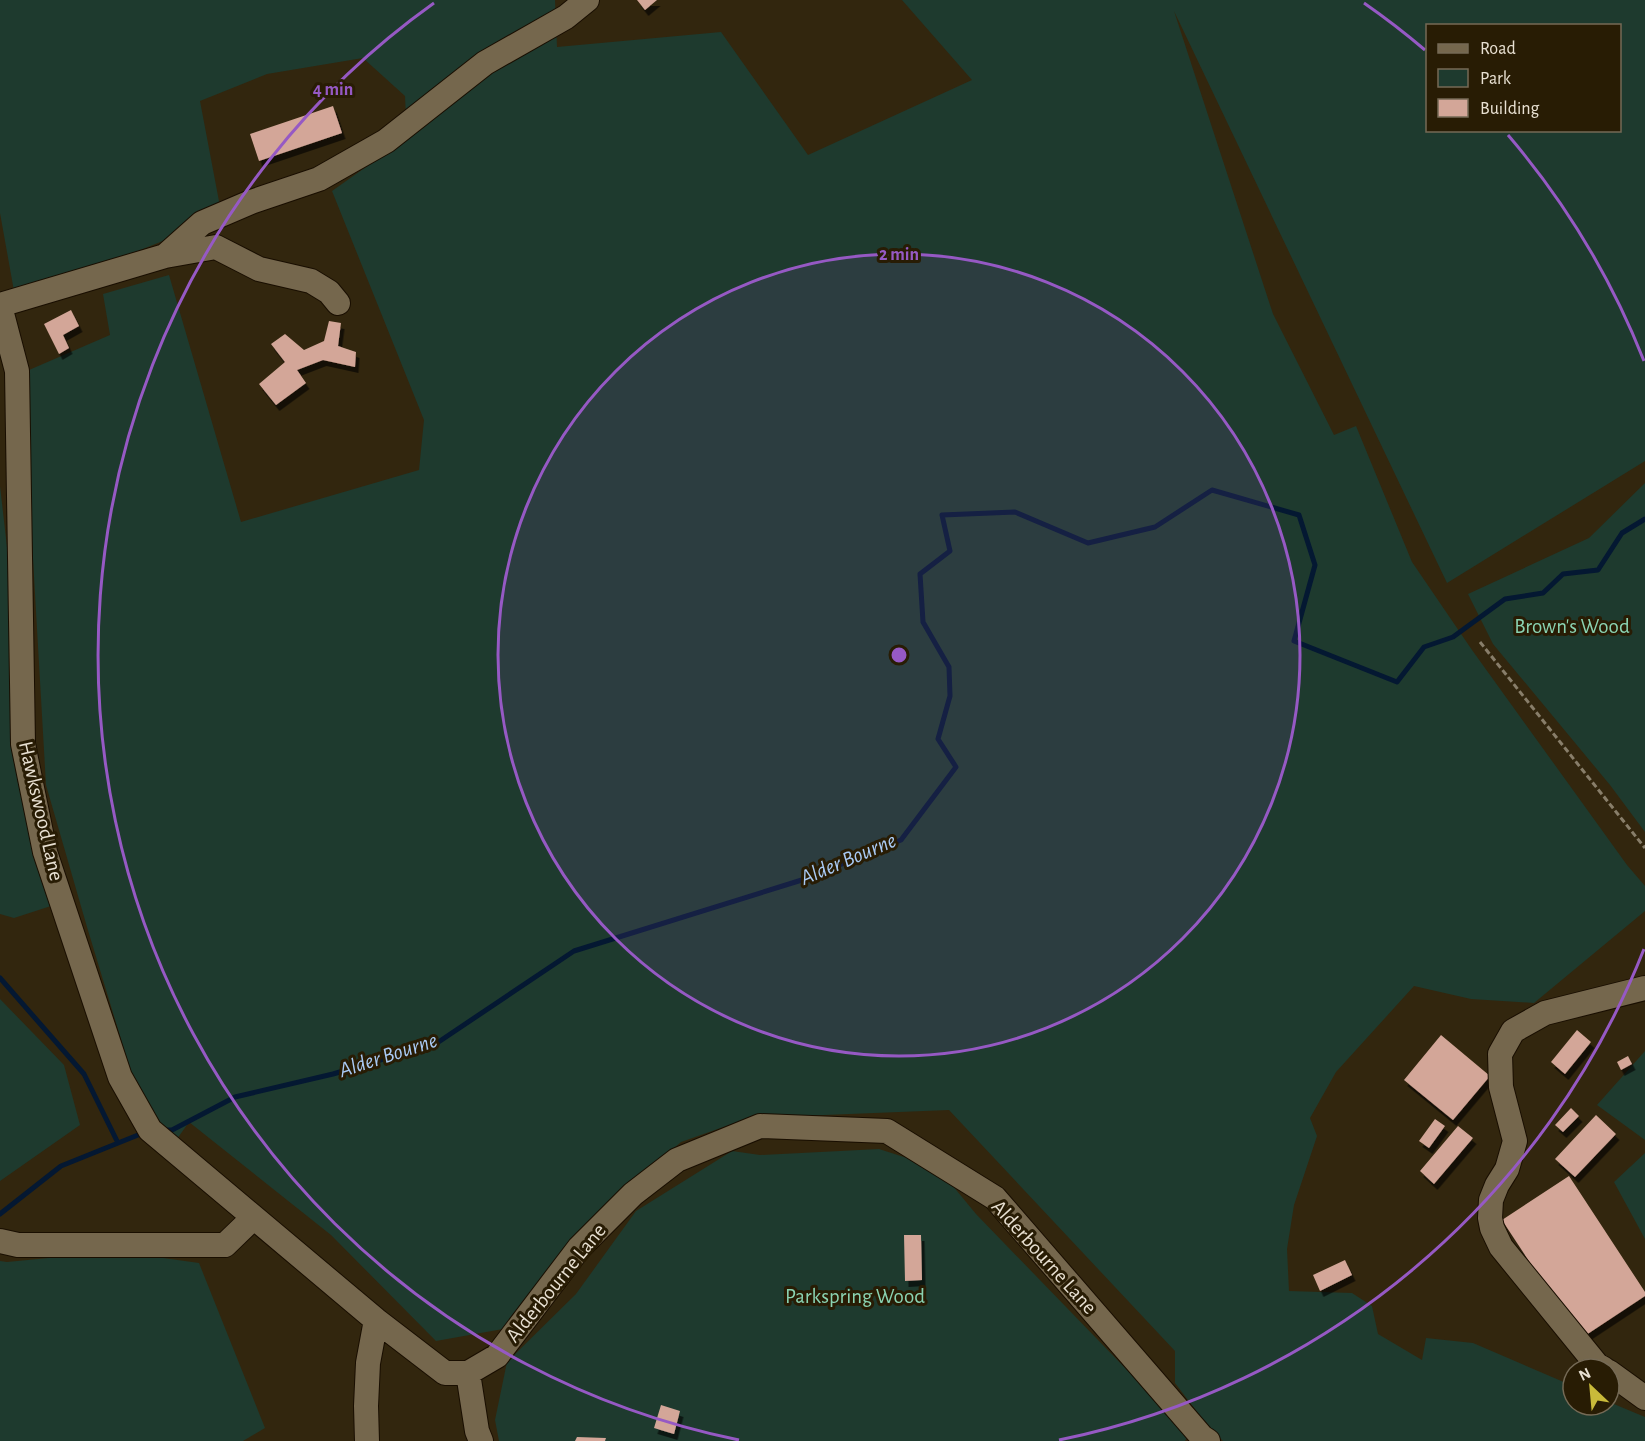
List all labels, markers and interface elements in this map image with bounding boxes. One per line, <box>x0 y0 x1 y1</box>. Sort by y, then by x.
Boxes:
legend <box>1426 24 1621 132</box>
text: Road <box>1480 40 1516 58</box>
text: Park <box>1480 70 1512 88</box>
text: 4 min <box>313 81 353 99</box>
text: Building <box>1480 100 1540 118</box>
text: 2 min <box>879 246 919 264</box>
park label: Brown's Wood <box>1514 616 1630 637</box>
centre of rings <box>889 645 909 665</box>
street label: Hawkswood Lane <box>15 739 67 883</box>
water label: Alder Bourne <box>796 829 899 889</box>
water label: Alder Bourne <box>335 1029 440 1081</box>
street label: Alderbourne Lane <box>987 1196 1101 1318</box>
street label: Alderbourne Lane <box>502 1220 610 1346</box>
park label: Parkspring Wood <box>785 1286 925 1307</box>
north arrow <box>1561 1357 1621 1417</box>
text: N <box>1576 1365 1593 1384</box>

